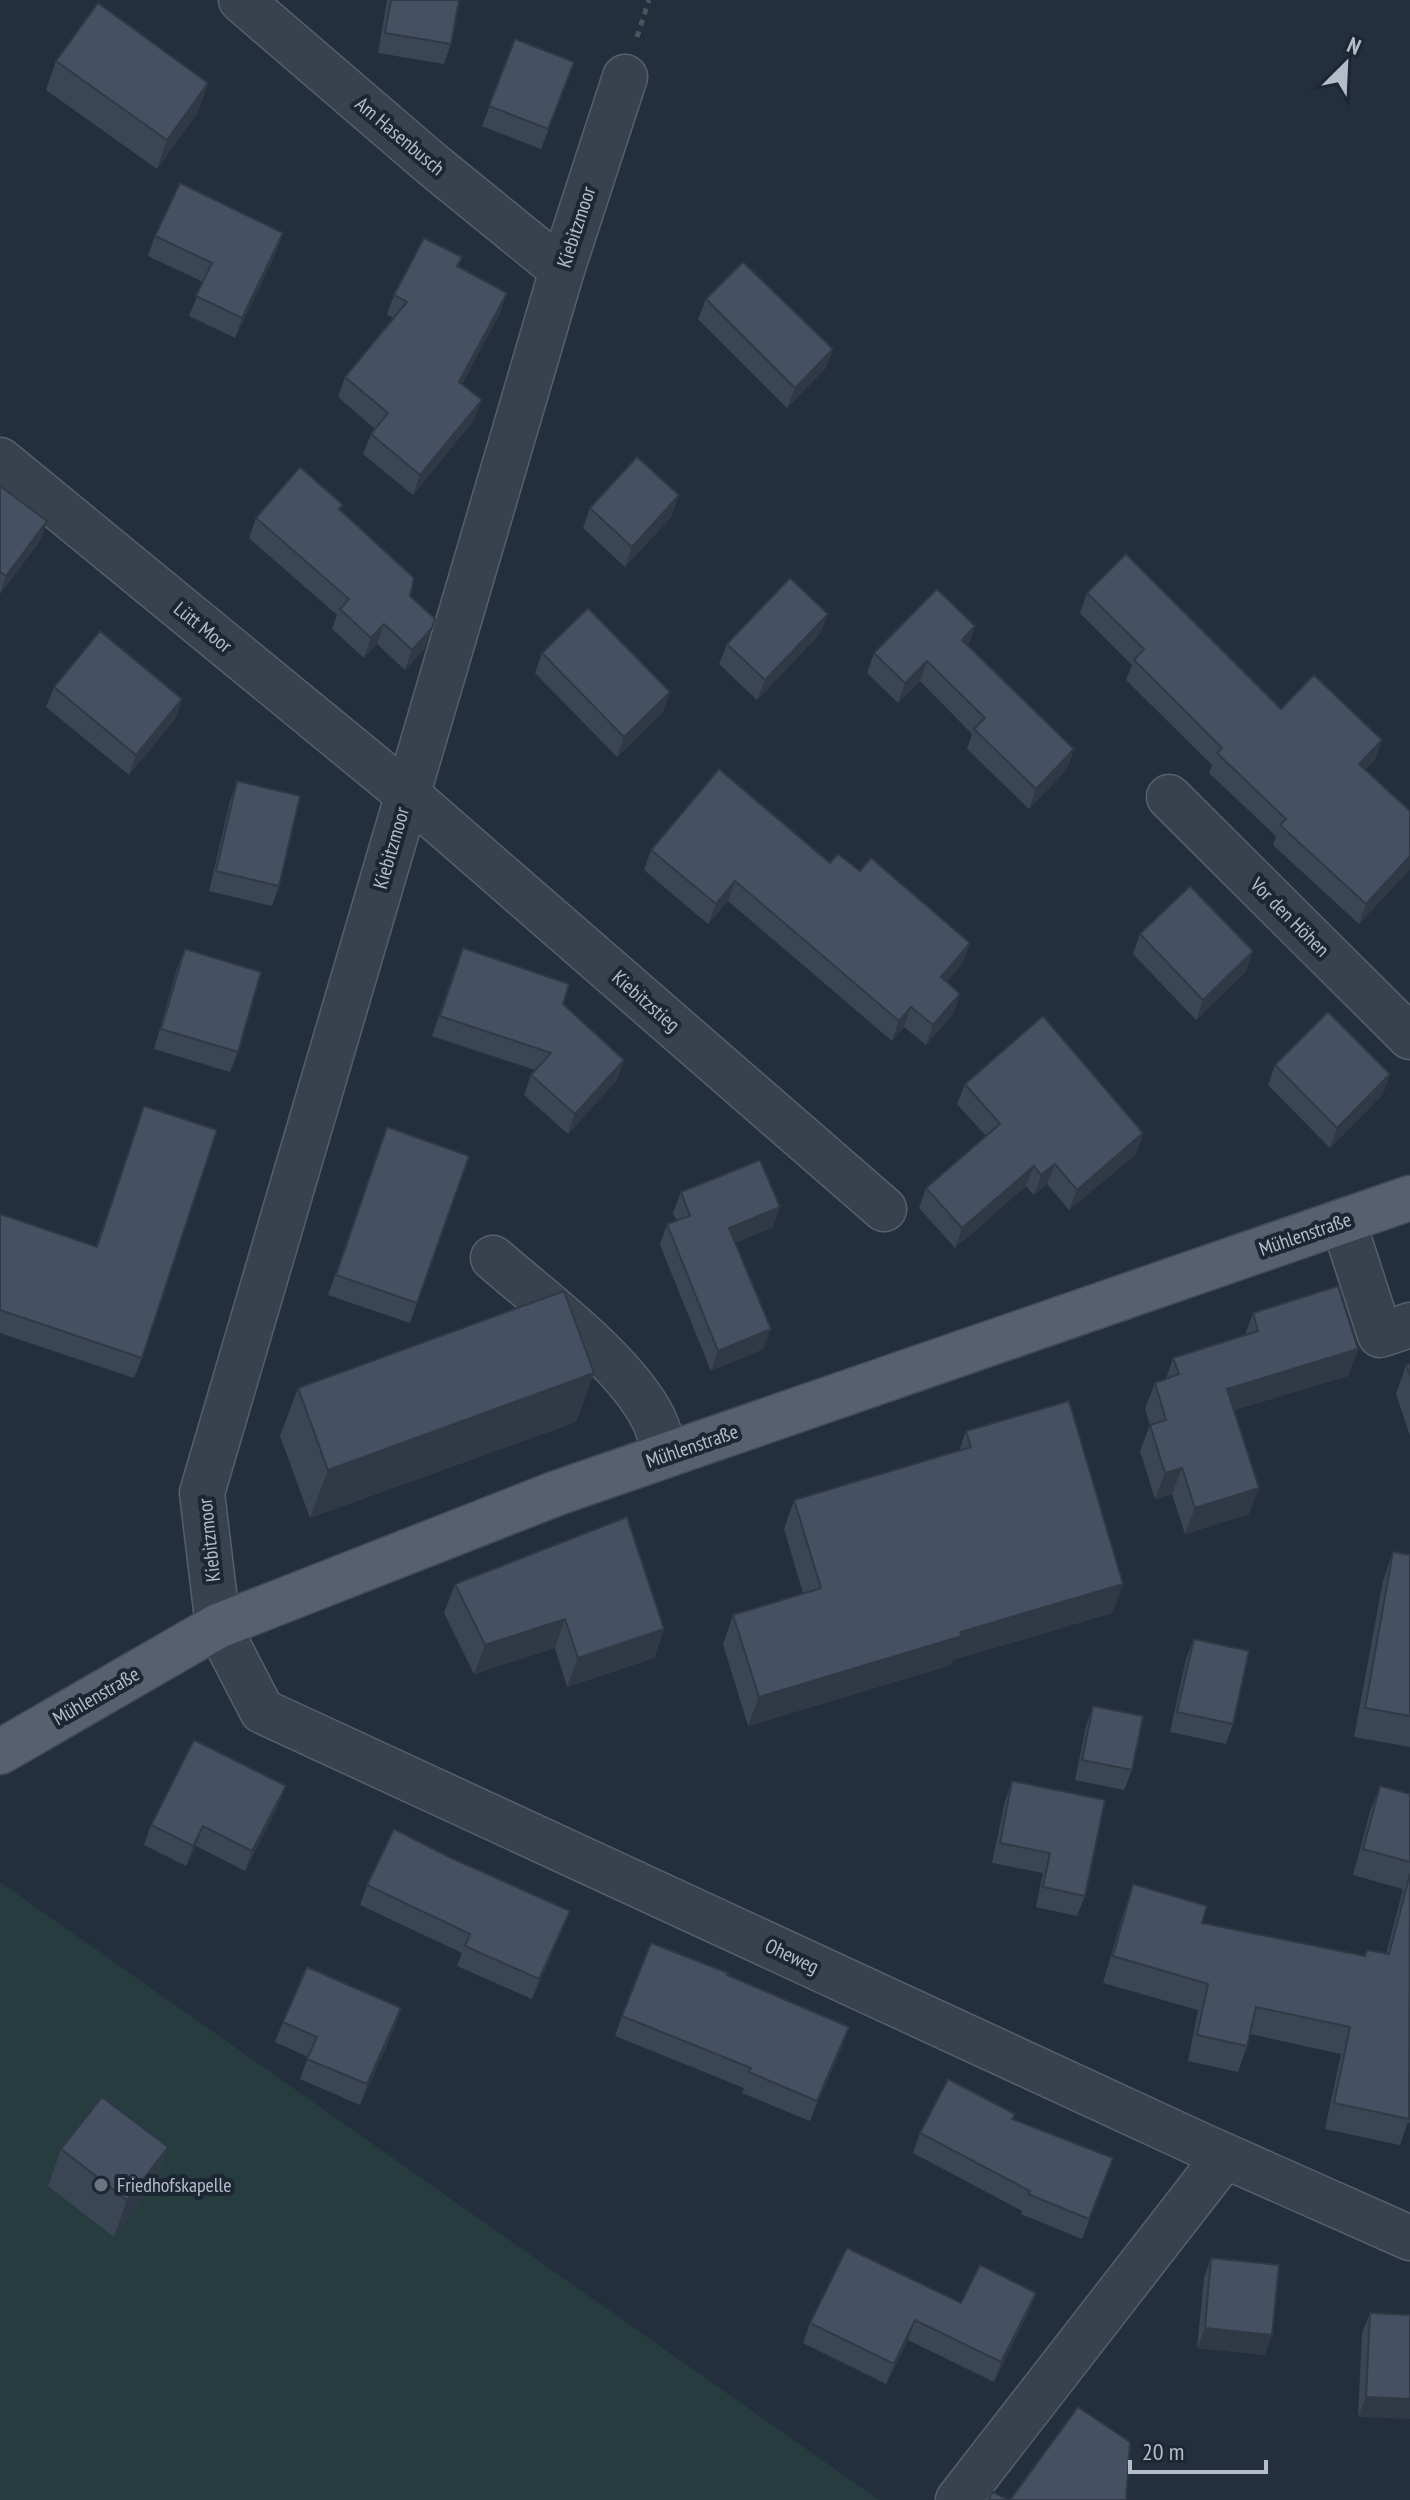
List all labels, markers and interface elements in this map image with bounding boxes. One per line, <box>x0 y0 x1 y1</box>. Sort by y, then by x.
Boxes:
north arrow <box>1306 24 1386 104</box>
text: N <box>1343 31 1365 61</box>
street label: Am Hasenbusch <box>350 91 450 181</box>
street label: Kiebitzmoor <box>551 183 601 271</box>
street label: Lütt Moor <box>168 596 238 659</box>
street label: Kiebitzmoor <box>367 804 415 892</box>
street label: Vor den Höhen <box>1244 871 1335 962</box>
street label: Kiebitzstieg <box>607 964 685 1038</box>
street label: Mühlenstraße <box>1256 1206 1354 1262</box>
street label: Mühlenstraße <box>643 1418 741 1474</box>
street label: Kiebitzmoor <box>192 1496 226 1583</box>
street label: Mühlenstraße <box>48 1661 144 1731</box>
street label: Oheweg <box>761 1932 823 1980</box>
place label: Friedhofskapelle <box>117 2172 231 2198</box>
marker: Friedhofskapelle <box>92 2176 110 2194</box>
scale bar <box>1130 2424 1266 2474</box>
text: 20 m <box>1142 2436 1184 2467</box>

